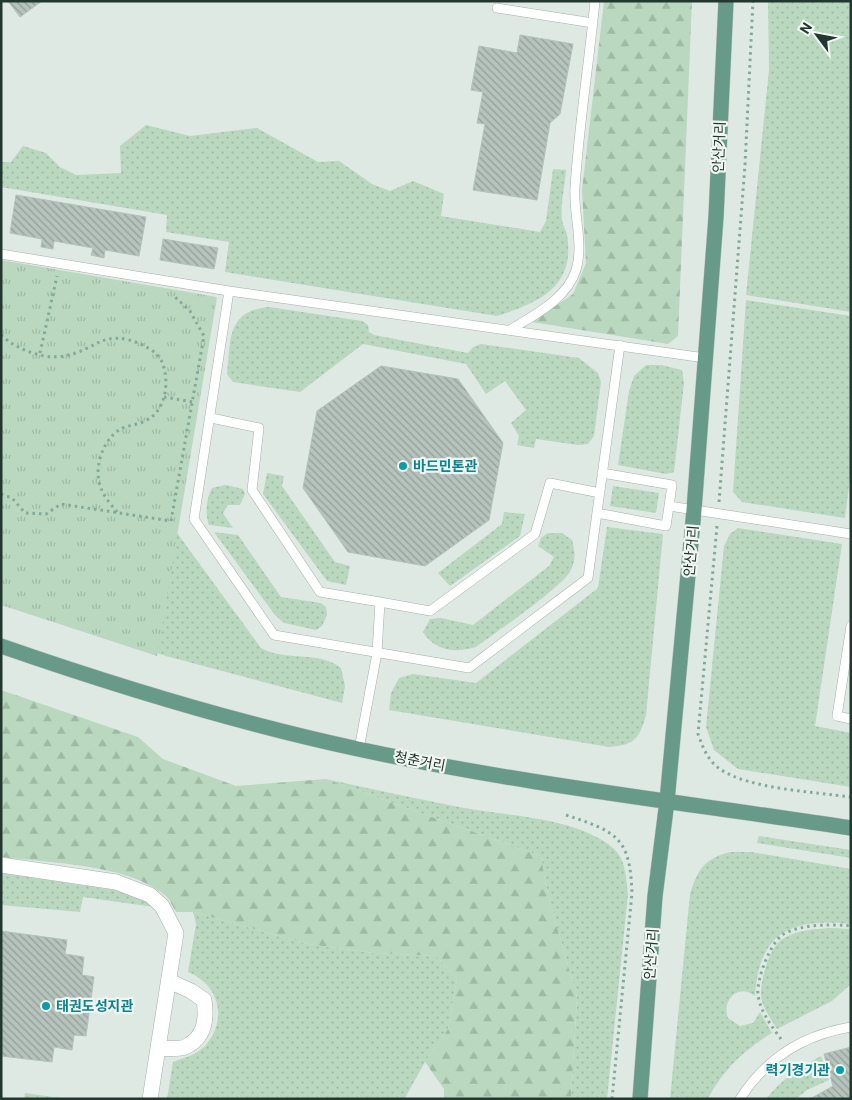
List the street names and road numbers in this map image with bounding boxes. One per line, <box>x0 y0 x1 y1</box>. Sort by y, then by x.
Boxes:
street label: 안산거리 <box>710 121 728 173</box>
street label: 안산거리 <box>681 525 701 577</box>
street label: 청춘거리 <box>393 748 447 774</box>
street label: 안산거리 <box>641 928 661 980</box>

